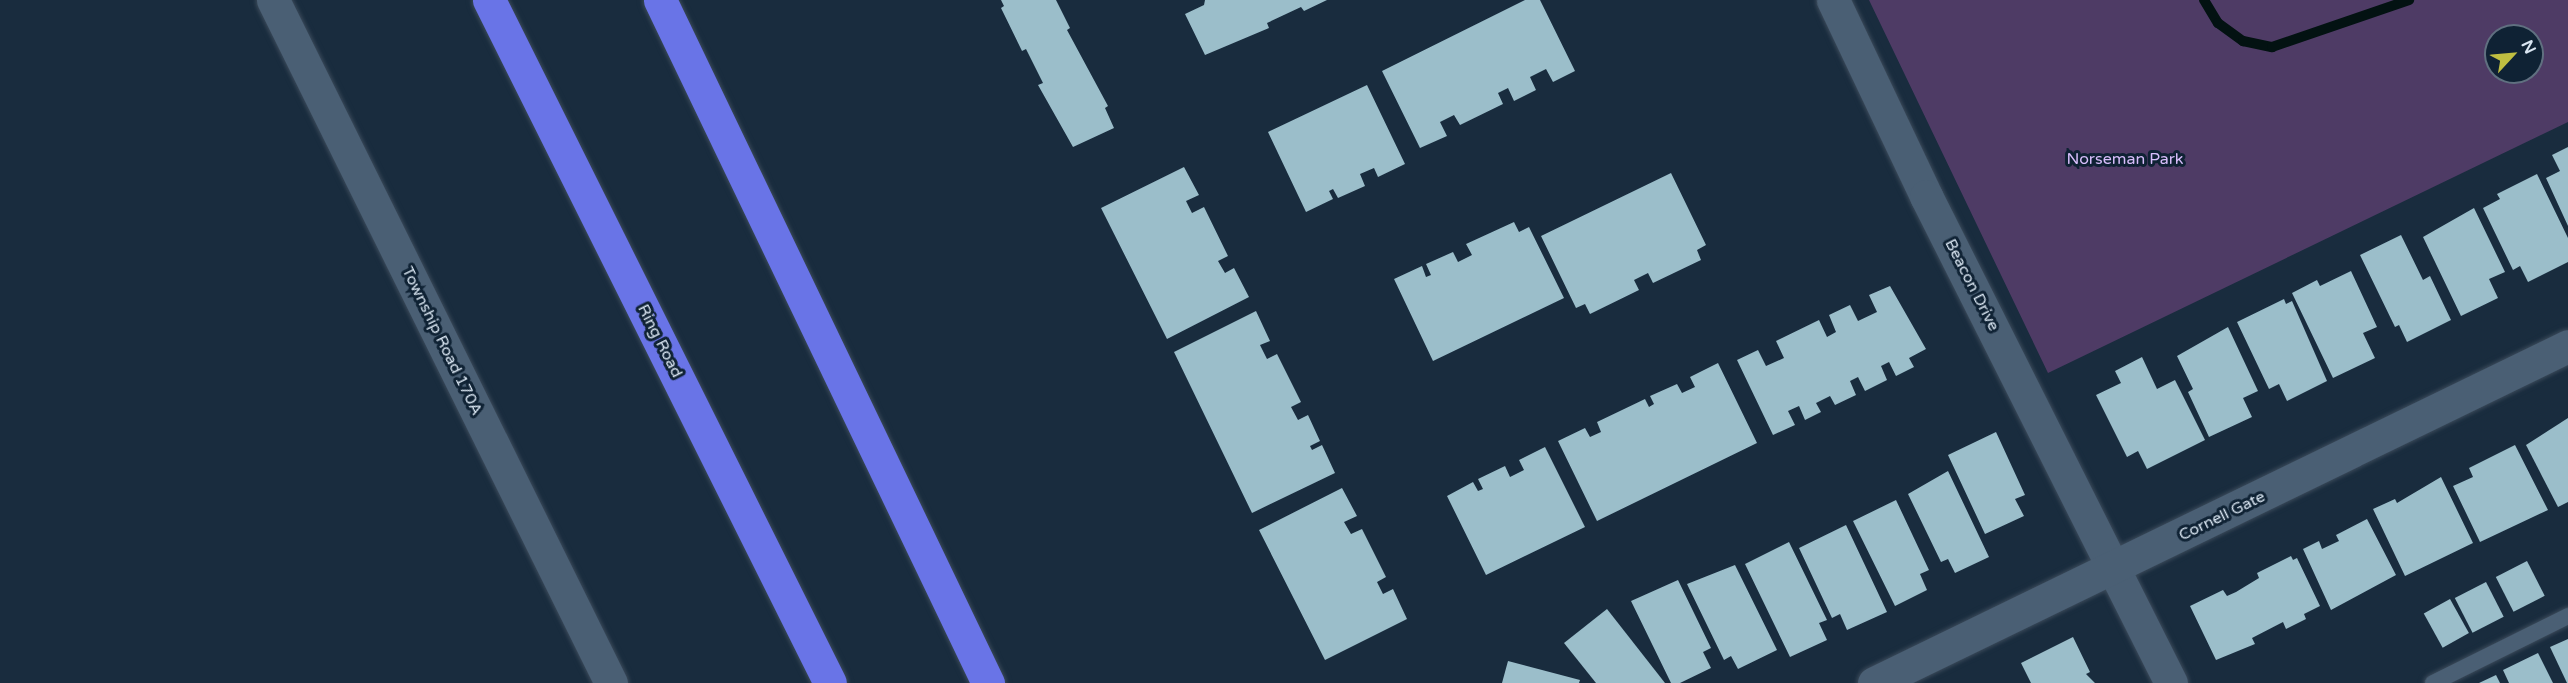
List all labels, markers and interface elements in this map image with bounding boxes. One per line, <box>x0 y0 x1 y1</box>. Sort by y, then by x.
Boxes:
north arrow <box>2484 24 2544 84</box>
text: N <box>2517 37 2540 57</box>
park label: Norseman Park <box>2067 149 2183 169</box>
street label: Beacon Drive <box>1941 236 2003 334</box>
street label: Township Road 170A <box>398 264 486 418</box>
street label: Ring Road <box>633 301 687 381</box>
street label: Cornell Gate <box>2176 487 2268 545</box>

